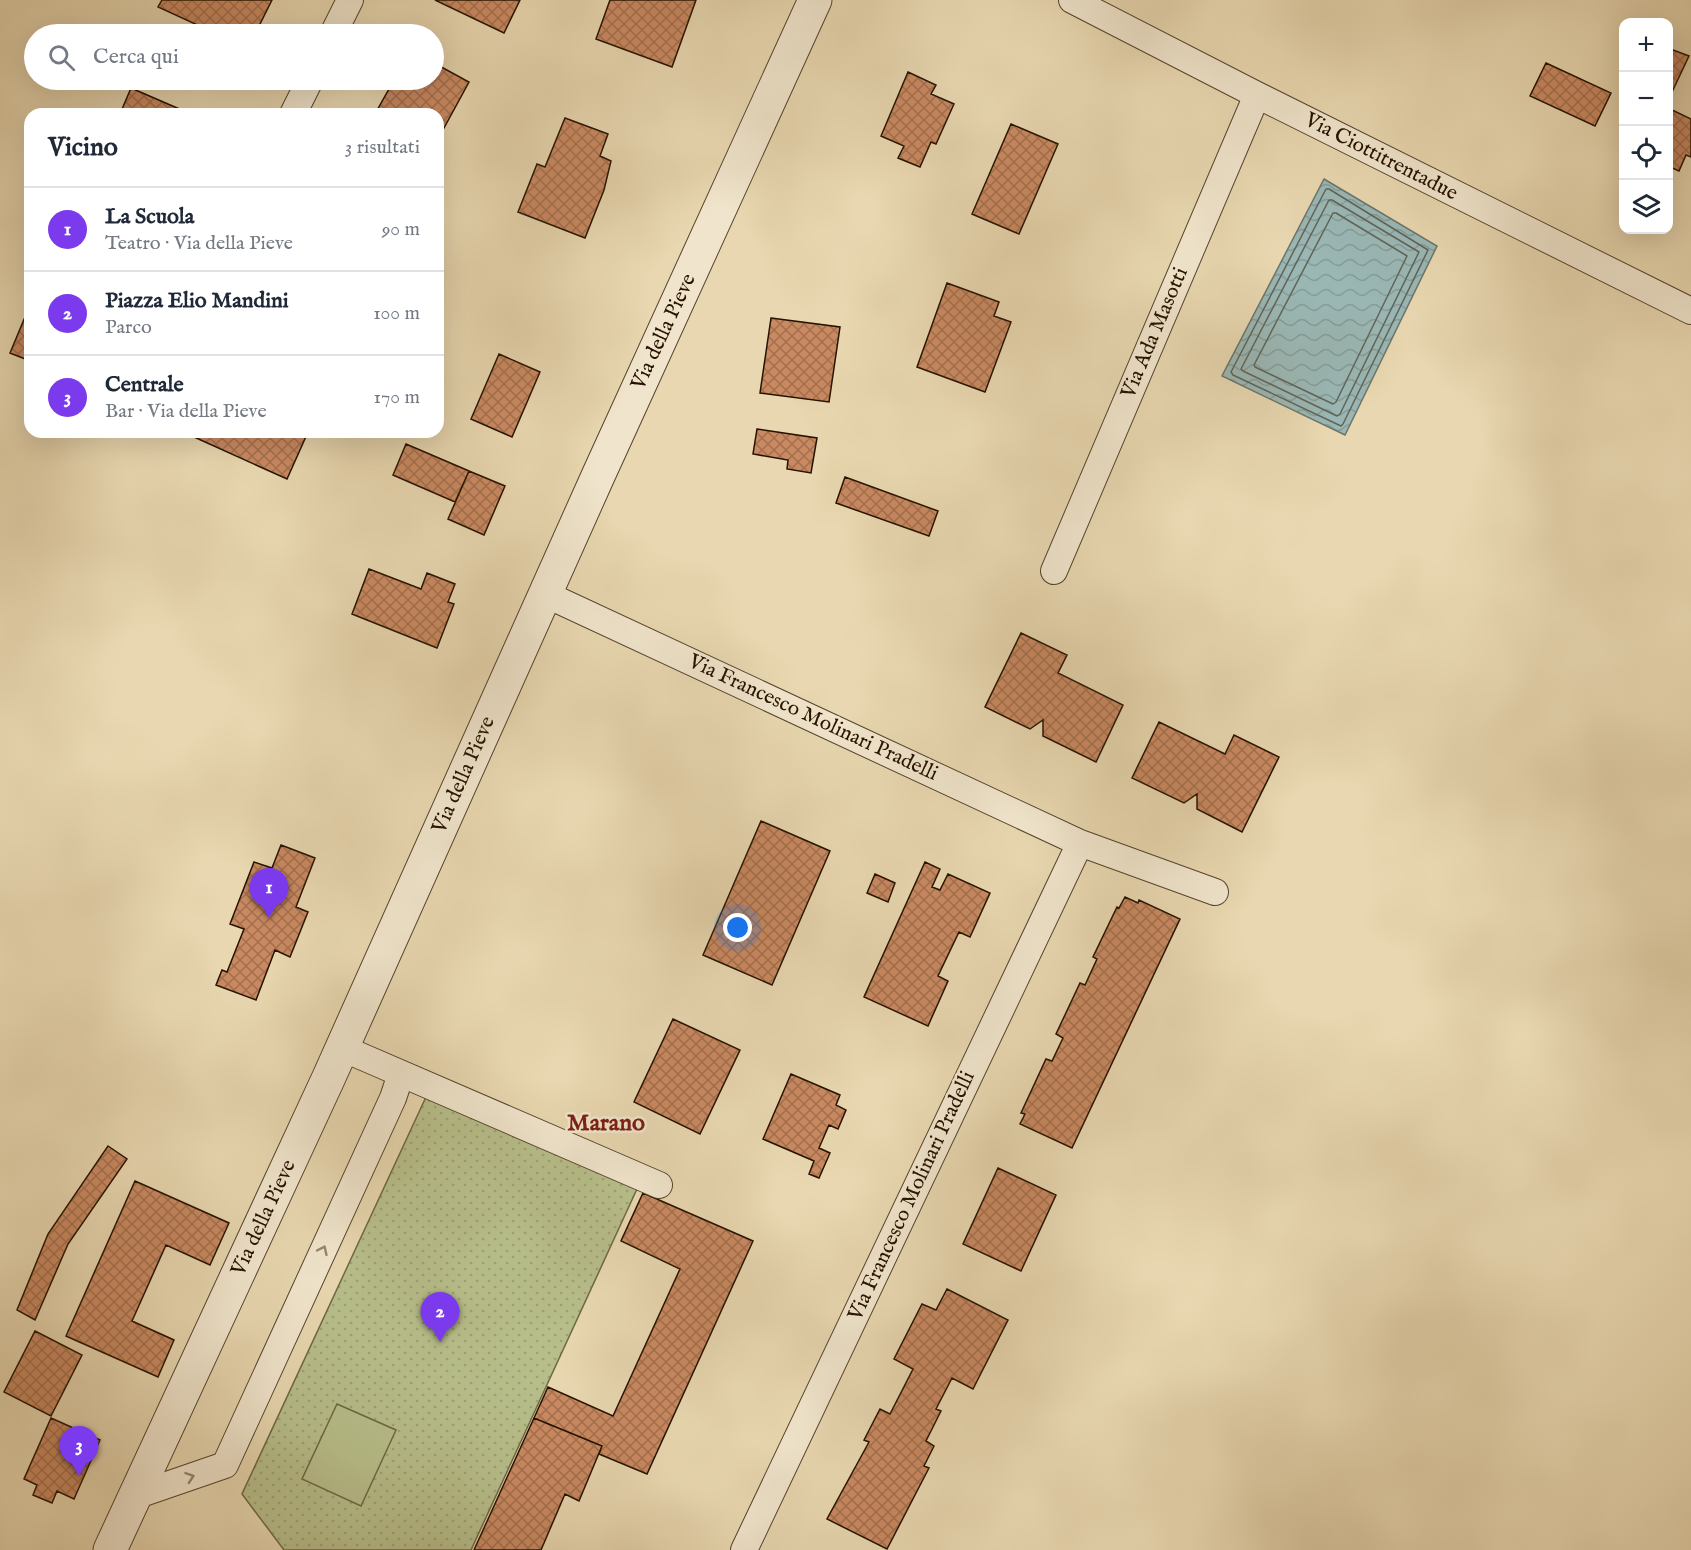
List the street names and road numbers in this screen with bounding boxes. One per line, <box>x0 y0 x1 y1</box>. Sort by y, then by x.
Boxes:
street label: Via Ciottitrentadue <box>1299 106 1462 207</box>
street label: Via Ada Masotti <box>1115 263 1195 403</box>
street label: Via della Pieve <box>625 269 703 395</box>
street label: Via Francesco Molinari Pradelli <box>683 648 942 788</box>
street label: Via della Pieve <box>426 712 502 839</box>
street label: Via Francesco Molinari Pradelli <box>842 1067 982 1326</box>
street label: Via della Pieve <box>225 1155 303 1281</box>

